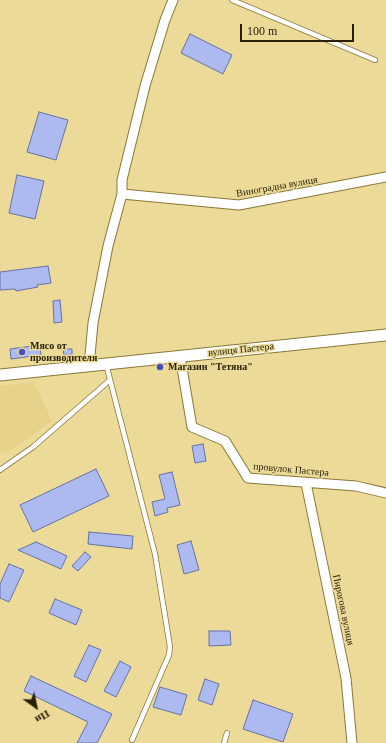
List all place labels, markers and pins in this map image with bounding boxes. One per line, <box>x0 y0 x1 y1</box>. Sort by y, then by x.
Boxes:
place label: Мясо от производителя <box>30 340 97 364</box>
marker: Мясо от производителя <box>17 347 27 357</box>
place label: Магазин "Тетяна" <box>168 361 253 373</box>
marker: Магазин "Тетяна" <box>155 362 165 372</box>

